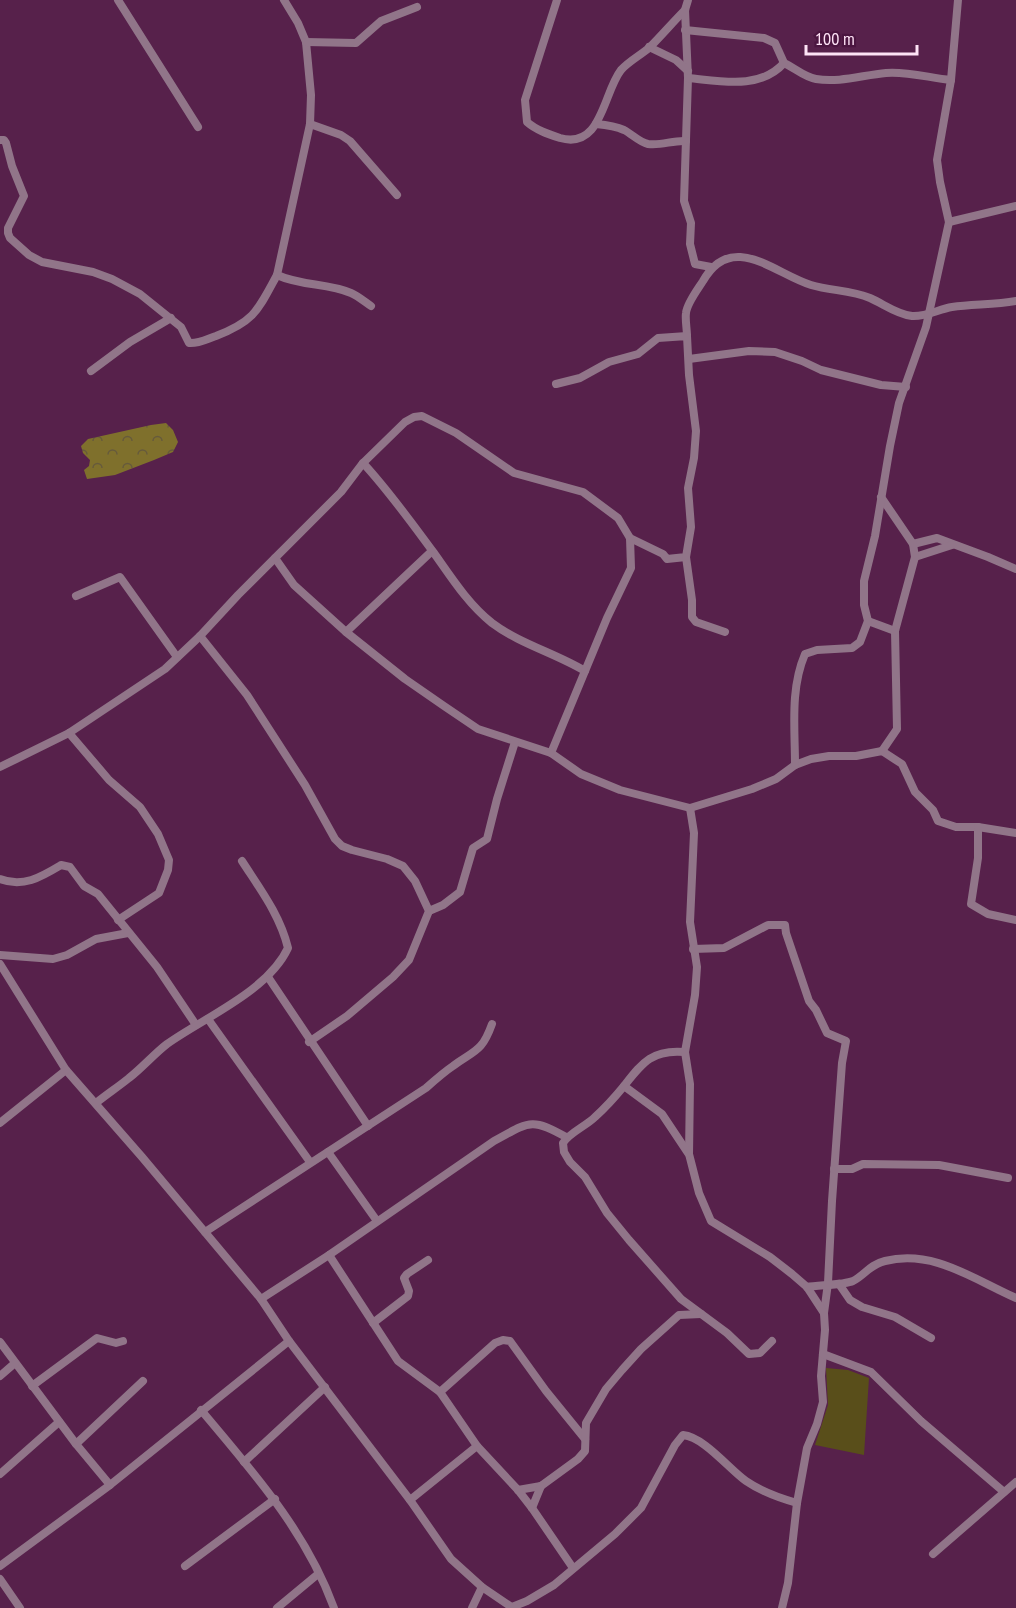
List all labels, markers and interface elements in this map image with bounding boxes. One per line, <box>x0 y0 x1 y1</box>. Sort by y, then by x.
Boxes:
scale bar <box>806 18 917 56</box>
text: 100 m <box>815 27 855 50</box>

